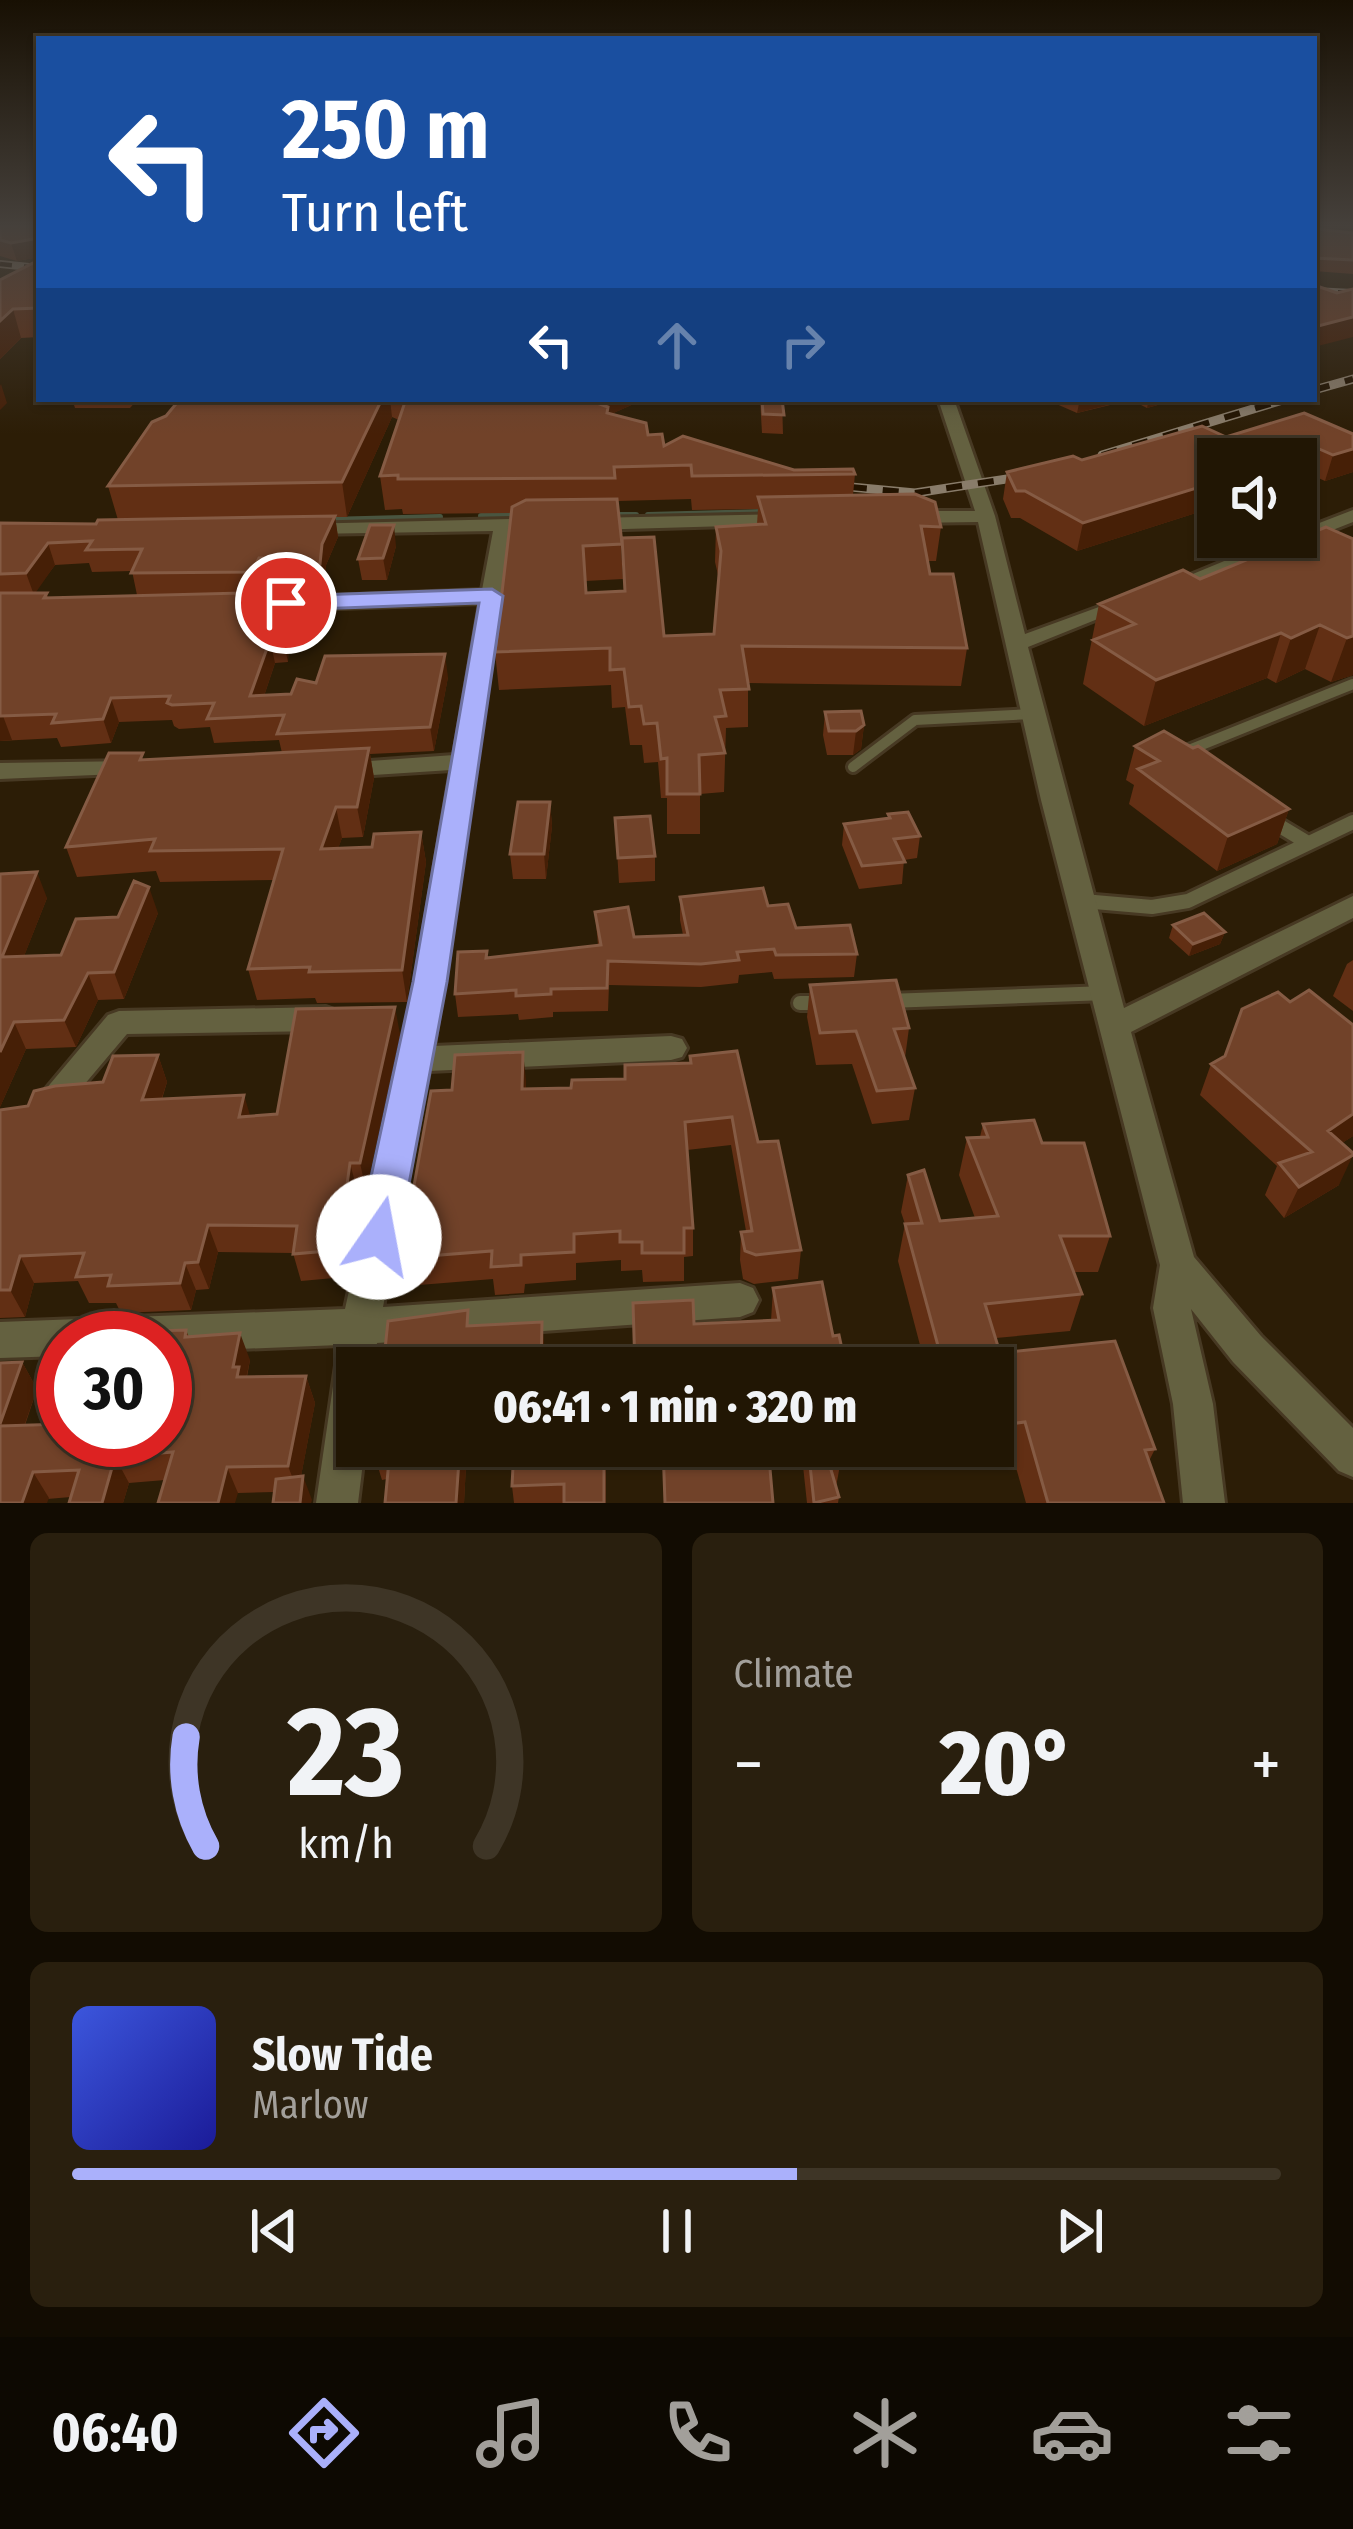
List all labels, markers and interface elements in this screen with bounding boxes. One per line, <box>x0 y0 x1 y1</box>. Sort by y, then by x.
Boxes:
text: 250 m <box>282 79 490 180</box>
icon: left <box>84 84 240 240</box>
text: Turn left <box>282 181 468 245</box>
icon: left <box>518 312 584 378</box>
icon: ahead <box>644 312 710 378</box>
icon: right <box>770 312 836 378</box>
map controls <box>1197 438 1317 558</box>
button: sound <box>1197 438 1317 558</box>
pin <box>235 552 337 654</box>
icon: arrive <box>253 570 319 636</box>
position arrow <box>316 1174 442 1300</box>
speed limit sign: 30 <box>36 1311 192 1467</box>
text: 06:41 · 1 min · 320 m <box>493 1380 857 1434</box>
text: Climate <box>734 1651 854 1697</box>
text: 23 <box>286 1678 404 1828</box>
text: 20° <box>940 1710 1074 1818</box>
text: − <box>734 1725 763 1804</box>
text: + <box>1251 1725 1281 1804</box>
text: km/h <box>298 1817 394 1868</box>
text: Slow Tide <box>252 2028 433 2082</box>
text: Marlow <box>252 2082 369 2128</box>
icon: previous <box>241 2198 307 2264</box>
icon: pause <box>644 2198 710 2264</box>
icon: next <box>1047 2198 1113 2264</box>
icon: directions <box>282 2391 366 2475</box>
icon: music <box>469 2391 553 2475</box>
icon: phone <box>656 2391 740 2475</box>
icon: climate <box>843 2391 927 2475</box>
icon: car <box>1030 2391 1114 2475</box>
icon: filters <box>1217 2391 1301 2475</box>
text: 06:40 <box>52 2401 179 2465</box>

